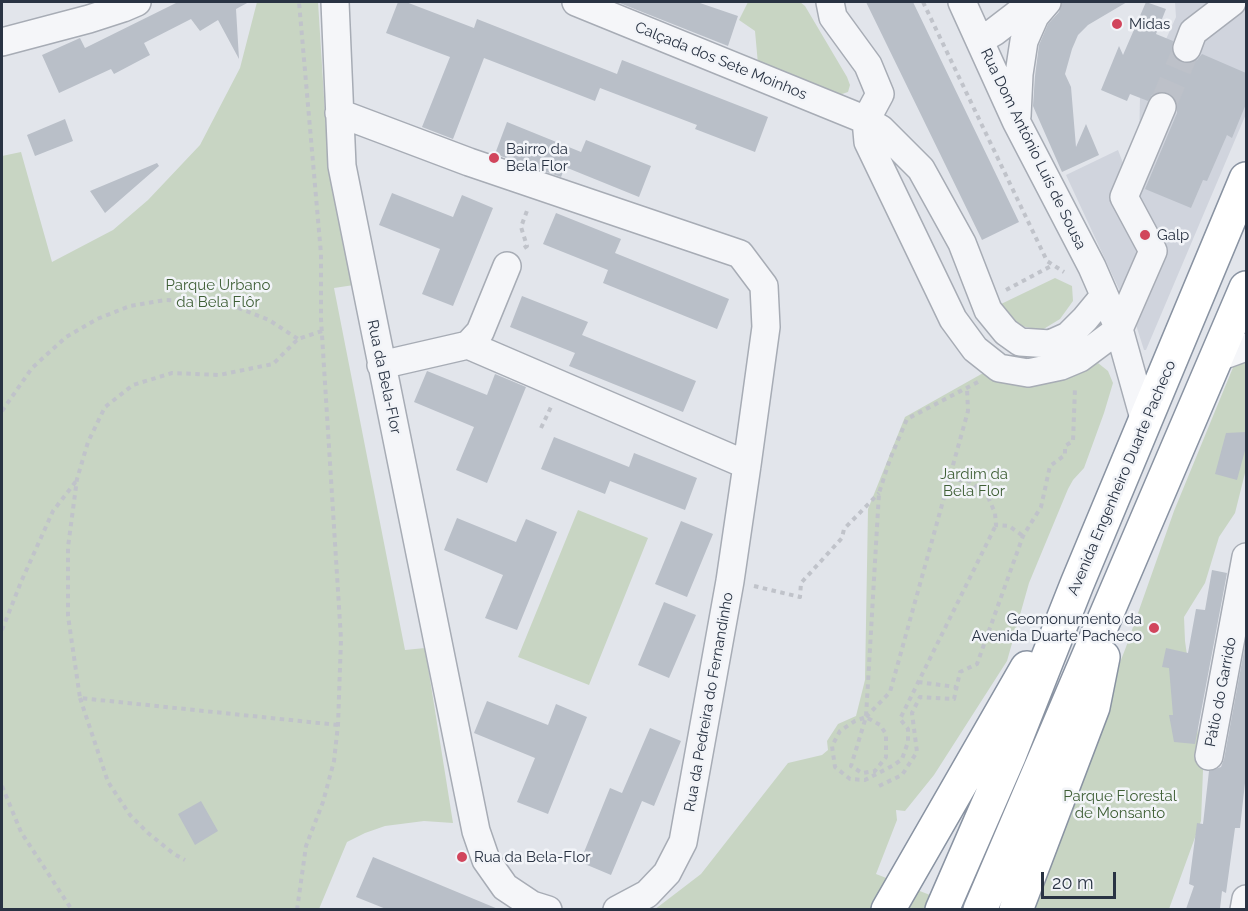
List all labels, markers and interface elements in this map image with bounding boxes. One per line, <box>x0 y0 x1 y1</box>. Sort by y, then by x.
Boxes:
place label: Midas <box>1129 15 1170 33</box>
marker: Midas <box>1110 17 1124 31</box>
street label: Calçada dos Sete Moinhos <box>632 18 810 104</box>
street label: Rua Dom António Luís de Sousa <box>976 45 1090 253</box>
place label: Bairro da Bela Flor <box>506 140 568 175</box>
marker: Bairro da Bela Flor <box>487 151 501 165</box>
place label: Galp <box>1157 226 1189 244</box>
marker: Galp <box>1138 228 1152 242</box>
park label: Parque Urbano da Bela Flôr <box>166 276 270 311</box>
street label: Rua da Bela-Flor <box>363 318 405 436</box>
street label: Avenida Engenheiro Duarte Pacheco <box>1064 358 1180 598</box>
park label: Jardim da Bela Flor <box>940 465 1008 500</box>
street label: Rua da Pedreira do Fernandinho <box>681 591 737 813</box>
place label: Geomonumento da Avenida Duarte Pacheco <box>972 610 1142 645</box>
marker: Geomonumento da Avenida Duarte Pacheco <box>1147 621 1161 635</box>
street label: Pátio do Garrido <box>1202 636 1240 748</box>
park label: Parque Florestal de Monsanto <box>1063 787 1177 822</box>
place label: Rua da Bela-Flor <box>474 848 590 866</box>
marker: Rua da Bela-Flor <box>455 850 469 864</box>
scale bar <box>1044 860 1119 898</box>
text: 20 m <box>1052 872 1094 893</box>

